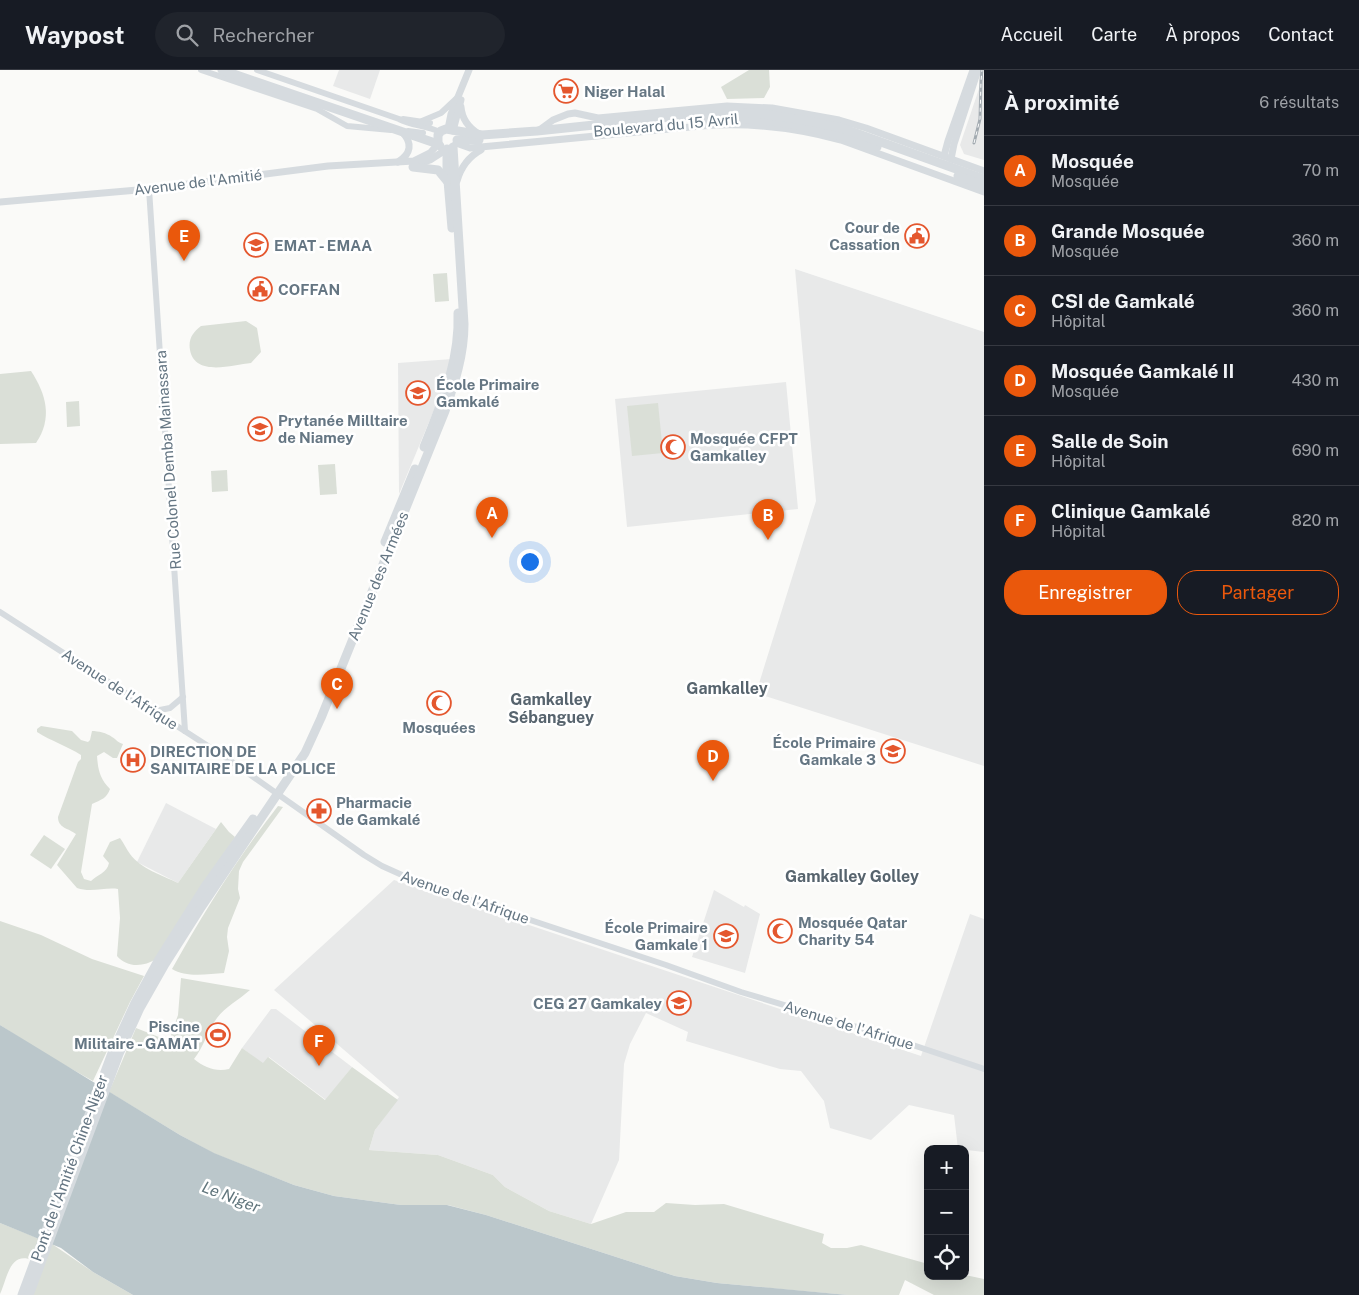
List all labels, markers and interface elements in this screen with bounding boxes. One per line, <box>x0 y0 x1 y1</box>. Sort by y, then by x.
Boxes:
search box <box>155 12 505 57</box>
text: Waypost <box>25 21 125 49</box>
icon: search <box>173 21 201 49</box>
text: Rechercher <box>213 24 314 46</box>
text: Accueil <box>1001 24 1063 45</box>
text: Carte <box>1091 24 1137 45</box>
text: À propos <box>1165 24 1240 45</box>
text: Contact <box>1268 24 1334 45</box>
supermarket icon: Niger Halal <box>553 78 579 104</box>
place label: Niger Halal <box>584 83 666 100</box>
text: À proximité <box>1004 90 1120 115</box>
text: 6 résultats <box>1259 93 1339 112</box>
street label: Boulevard du 15 Avril <box>593 110 739 140</box>
text: Mosquée <box>1051 150 1134 172</box>
text: A <box>1014 161 1026 180</box>
text: 70 m <box>1302 161 1339 180</box>
street label: Avenue de l'Amitié <box>133 166 263 198</box>
text: Mosquée <box>1051 172 1119 191</box>
place label: Cour de Cassation <box>829 219 900 253</box>
pin: E <box>168 220 200 261</box>
text: Grande Mosquée <box>1051 220 1205 242</box>
public building icon: Cour de Cassation <box>904 223 930 249</box>
text: B <box>1015 231 1025 250</box>
text: 360 m <box>1292 231 1339 250</box>
school or university icon: EMAT - EMAA <box>243 232 269 258</box>
place label: EMAT - EMAA <box>274 237 372 254</box>
text: Mosquée <box>1051 242 1119 261</box>
public building icon: COFFAN <box>247 276 273 302</box>
place label: COFFAN <box>278 281 340 298</box>
text: CSI de Gamkalé <box>1051 290 1195 312</box>
text: C <box>1014 301 1026 320</box>
text: 360 m <box>1292 301 1339 320</box>
text: Hôpital <box>1051 312 1106 331</box>
street label: Rue Colonel Demba Mainassara <box>152 350 184 570</box>
text: Mosquée Gamkalé II <box>1051 360 1234 382</box>
text: D <box>1014 371 1026 390</box>
text: 430 m <box>1291 371 1339 390</box>
place label: École Primaire Gamkalé <box>436 376 540 410</box>
school or university icon: École Primaire Gamkalé <box>405 380 431 406</box>
text: Mosquée <box>1051 382 1119 401</box>
place label: Prytanée Milltaire de Niamey <box>278 412 408 446</box>
school or university icon: Prytanée Milltaire de Niamey <box>247 416 273 442</box>
place label: Mosquée CFPT Gamkalley <box>690 430 798 464</box>
text: Salle de Soin <box>1051 430 1169 452</box>
mosque icon: Mosquée CFPT Gamkalley <box>660 434 686 460</box>
text: E <box>1015 441 1025 460</box>
text: 690 m <box>1292 441 1339 460</box>
text: Hôpital <box>1051 452 1106 471</box>
pin: A <box>476 497 508 538</box>
pin: B <box>752 499 784 540</box>
text: Clinique Gamkalé <box>1051 500 1211 522</box>
street label: Avenue des Armées <box>344 509 412 643</box>
text: F <box>1015 511 1025 530</box>
text: 820 m <box>1292 511 1339 530</box>
text: Hôpital <box>1051 522 1106 541</box>
your location <box>517 549 543 575</box>
button: Enregistrer <box>1004 570 1167 615</box>
button: Partager <box>1177 570 1339 615</box>
street label: Avenue de l'Afrique <box>59 645 181 733</box>
pin: C <box>321 668 353 709</box>
district label: Gamkalley <box>686 679 768 698</box>
mosque icon: Mosquées <box>426 690 452 716</box>
district label: Gamkalley Sébanguey <box>508 690 594 727</box>
place label: Mosquées <box>402 719 476 736</box>
place label: École Primaire Gamkale 3 <box>772 734 876 768</box>
school or university icon: École Primaire Gamkale 3 <box>880 738 906 764</box>
pin: D <box>697 740 729 781</box>
place label: DIRECTION DE SANITAIRE DE LA POLICE <box>150 743 336 777</box>
hospital icon: DIRECTION DE SANITAIRE DE LA POLICE <box>120 747 146 773</box>
place label: Pharmacie de Gamkalé <box>336 794 421 828</box>
pharmacy icon: Pharmacie de Gamkalé <box>306 798 332 824</box>
street label: Avenue de l'Afrique <box>398 867 532 927</box>
district label: Gamkalley Golley <box>785 867 919 886</box>
place label: Mosquée Qatar Charity 54 <box>798 914 907 948</box>
mosque icon: Mosquée Qatar Charity 54 <box>767 918 793 944</box>
place label: École Primaire Gamkale 1 <box>604 919 708 953</box>
school or university icon: École Primaire Gamkale 1 <box>713 923 739 949</box>
school or university icon: CEG 27 Gamkaley <box>666 990 692 1016</box>
place label: CEG 27 Gamkaley <box>533 995 663 1012</box>
street label: Avenue de l'Afrique <box>782 997 916 1053</box>
place label: Piscine Militaire - GAMAT <box>74 1018 200 1052</box>
sports icon: Piscine Militaire - GAMAT <box>205 1022 231 1048</box>
pin: F <box>303 1025 335 1066</box>
street label: Pont de l'Amitié Chine-Niger <box>27 1072 111 1264</box>
map controls <box>924 1145 969 1280</box>
button: + <box>924 1145 969 1190</box>
water label: Le Niger <box>199 1177 264 1217</box>
button: − <box>924 1190 969 1235</box>
button: locate <box>924 1235 969 1280</box>

